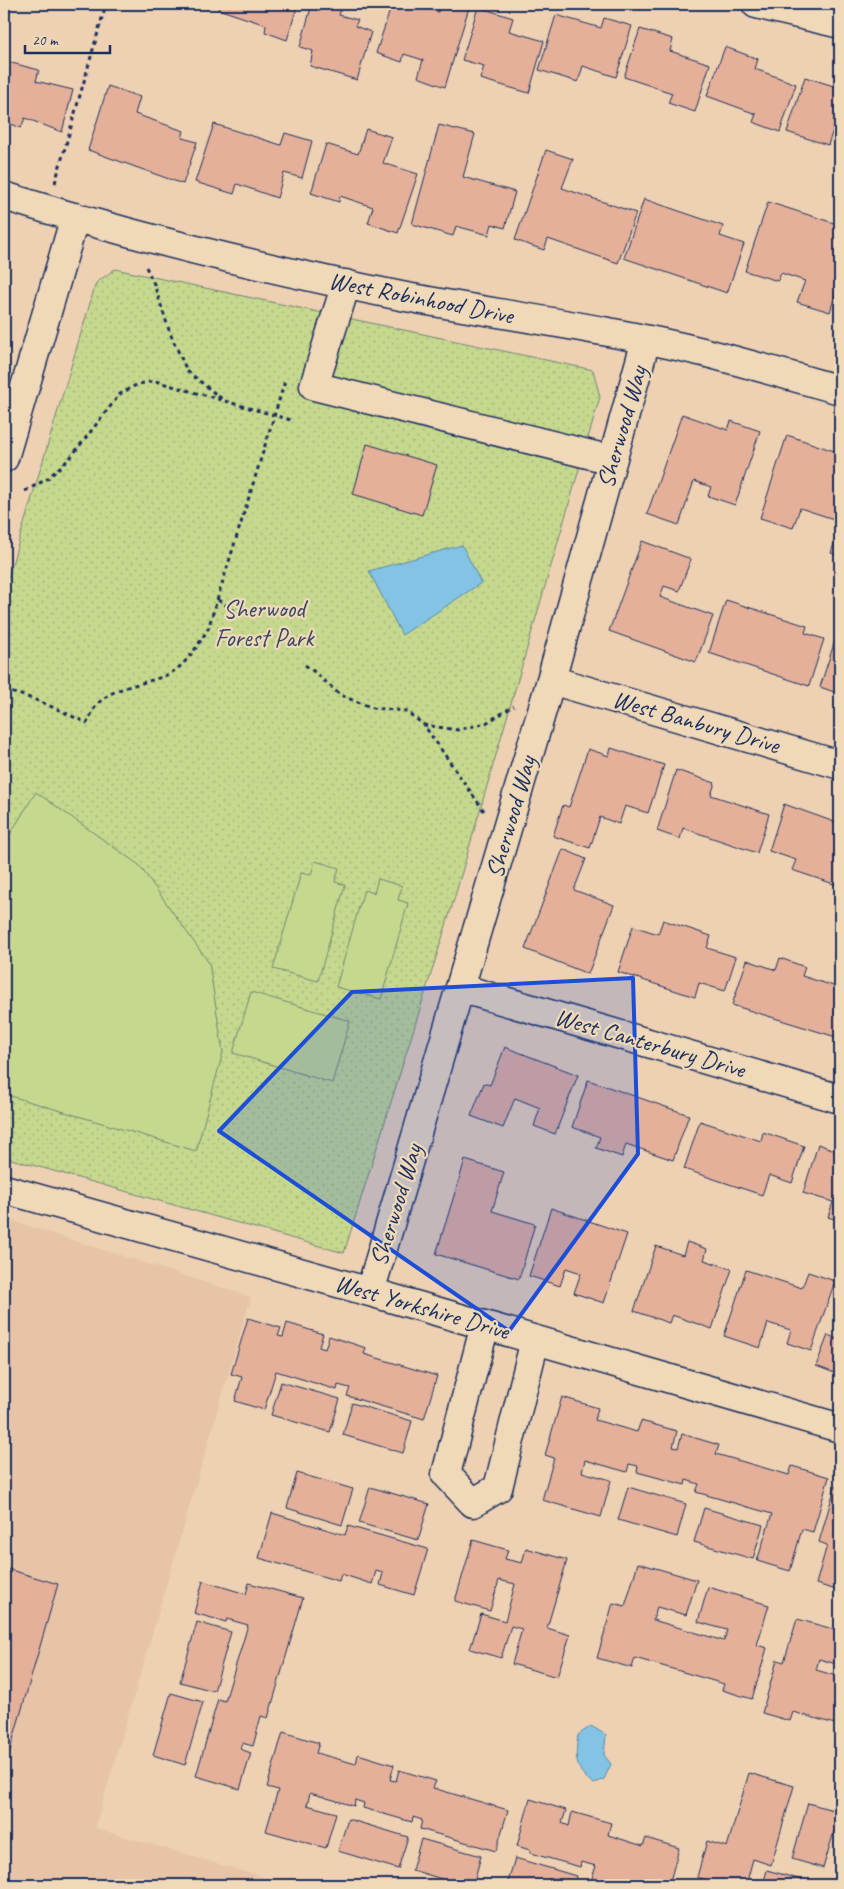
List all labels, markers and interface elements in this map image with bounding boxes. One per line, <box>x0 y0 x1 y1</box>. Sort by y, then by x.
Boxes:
scale bar <box>25 22 110 54</box>
text: 20 m <box>32 31 59 50</box>
street label: West Robinhood Drive <box>326 264 518 332</box>
street label: Sherwood Way <box>589 361 655 492</box>
park label: Sherwood Forest Park <box>215 593 315 654</box>
street label: West Banbury Drive <box>609 683 785 762</box>
street label: Sherwood Way <box>478 751 544 882</box>
street label: West Canterbury Drive <box>551 1001 750 1086</box>
street label: Sherwood Way <box>362 1139 430 1270</box>
street label: West Yorkshire Drive <box>331 1267 514 1348</box>

